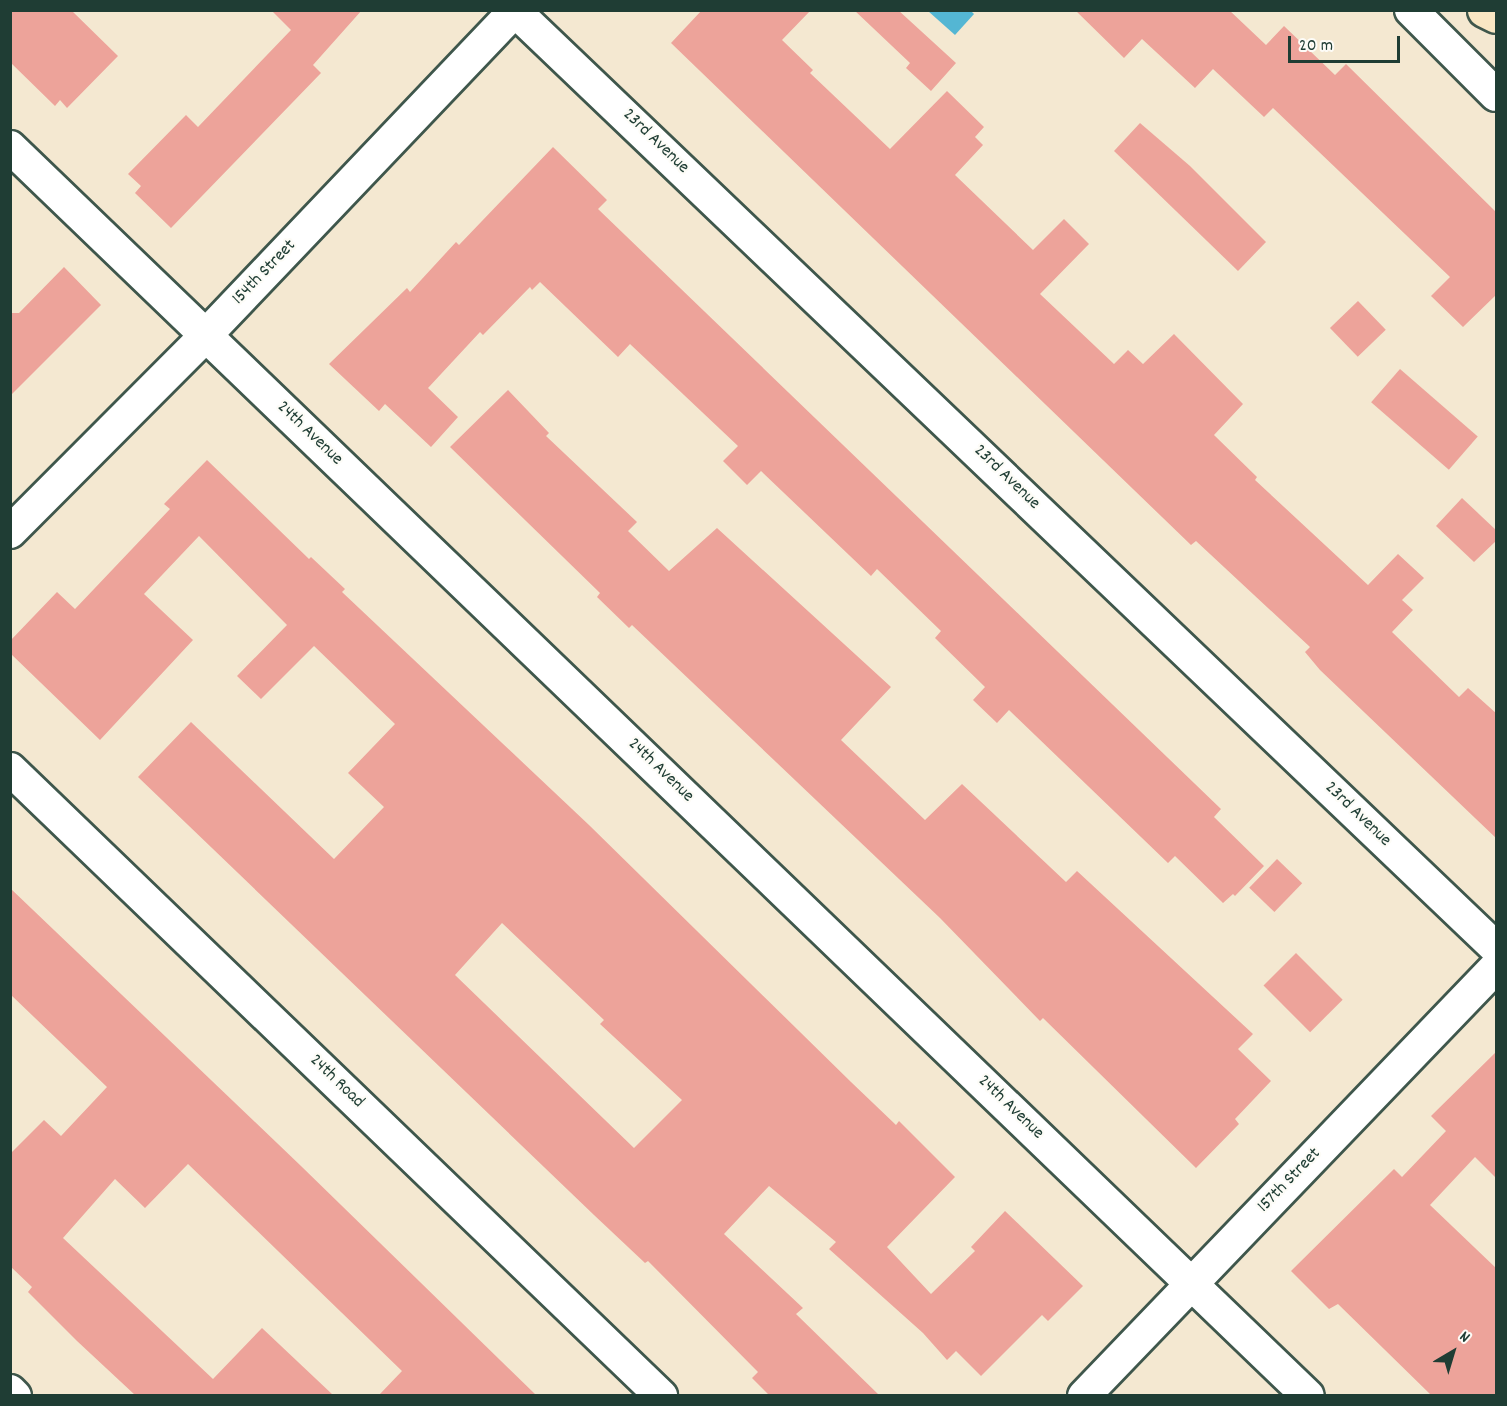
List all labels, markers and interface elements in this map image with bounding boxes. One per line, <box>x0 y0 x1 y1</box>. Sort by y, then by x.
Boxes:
scale bar <box>1291 24 1404 62</box>
text: 20 m <box>1299 34 1333 59</box>
street label: 23rd Avenue <box>617 105 693 179</box>
street label: 154th Street <box>229 236 301 310</box>
street label: 24th Avenue <box>271 397 347 471</box>
street label: 23rd Avenue <box>968 441 1044 515</box>
street label: 24th Avenue <box>622 734 698 808</box>
street label: 23rd Avenue <box>1319 778 1395 852</box>
street label: 24th Road <box>304 1051 368 1113</box>
street label: 24th Avenue <box>972 1071 1048 1145</box>
street label: 157th Street <box>1254 1144 1326 1218</box>
north arrow <box>1423 1322 1483 1382</box>
text: N <box>1454 1326 1475 1349</box>

